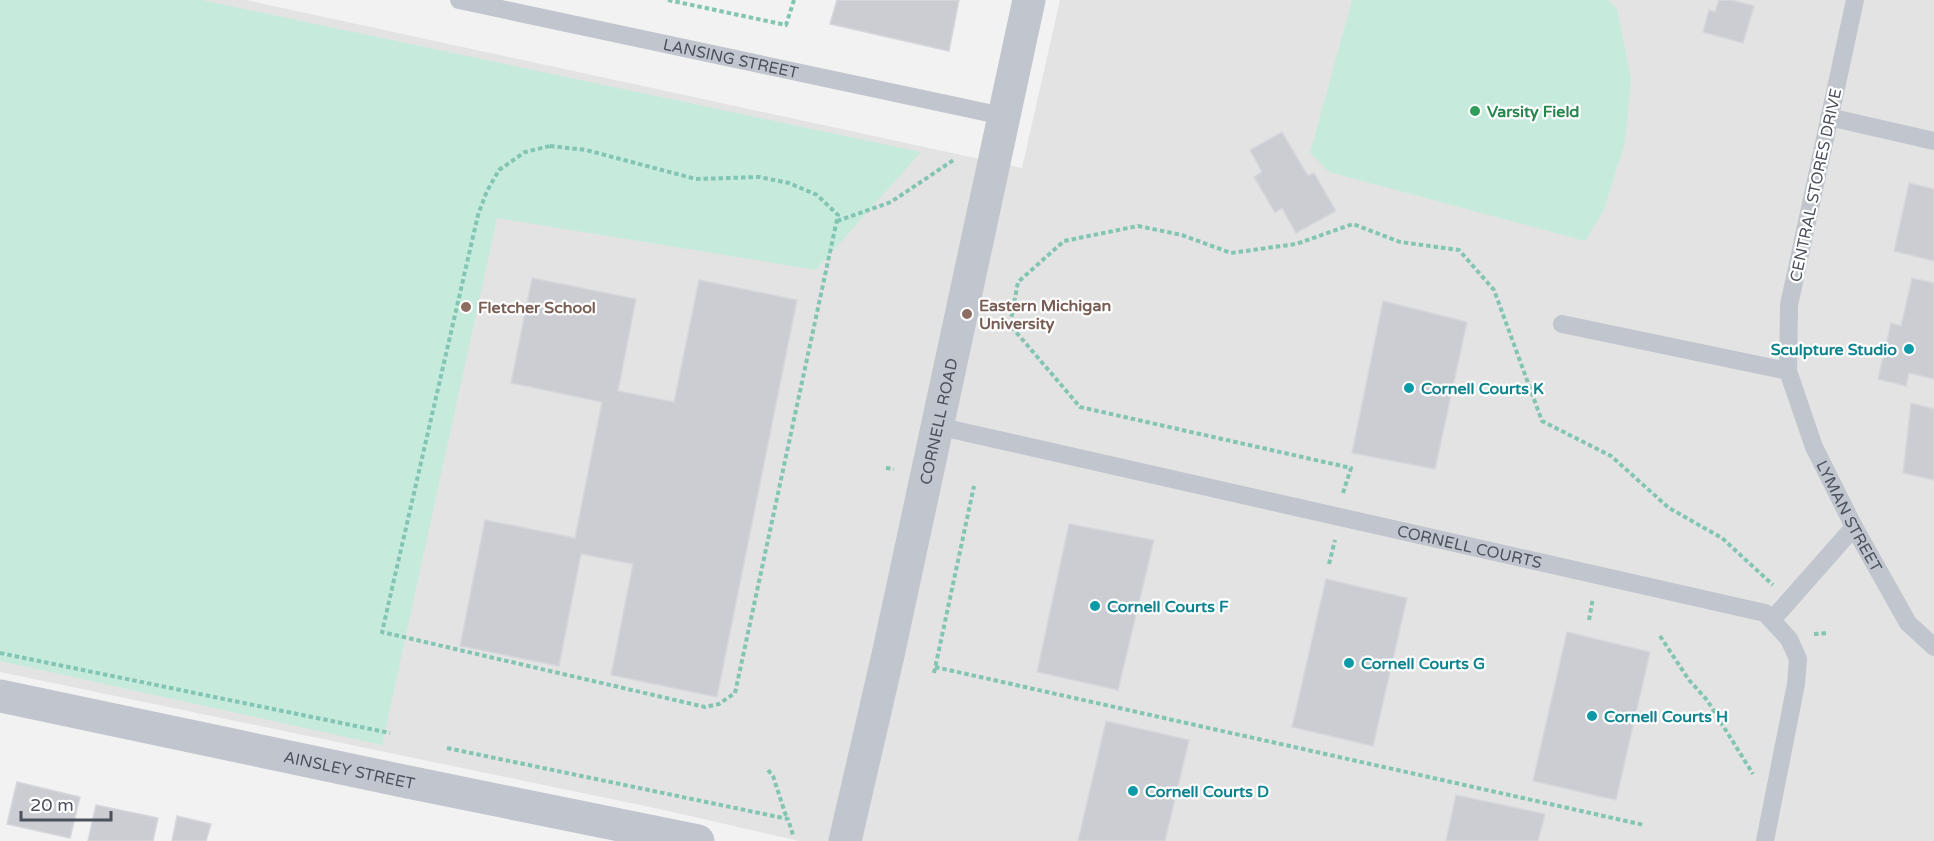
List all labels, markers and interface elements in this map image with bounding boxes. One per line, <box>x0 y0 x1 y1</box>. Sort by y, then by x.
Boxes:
street label: LANSING STREET <box>661 35 800 83</box>
street label: CENTRAL STORES DRIVE <box>1786 87 1846 284</box>
place label: Varsity Field <box>1487 102 1579 122</box>
marker: Varsity Field <box>1468 104 1482 118</box>
place label: Eastern Michigan University <box>979 296 1111 334</box>
place label: Fletcher School <box>478 298 596 318</box>
marker: Fletcher School <box>459 300 473 314</box>
marker: Eastern Michigan University <box>960 307 974 321</box>
place label: Sculpture Studio <box>1771 340 1897 360</box>
marker: Sculpture Studio <box>1902 342 1916 356</box>
street label: CORNELL ROAD <box>916 356 963 487</box>
place label: Cornell Courts K <box>1421 379 1544 399</box>
marker: Cornell Courts K <box>1402 381 1416 395</box>
street label: LYMAN STREET <box>1811 457 1886 576</box>
street label: CORNELL COURTS <box>1395 521 1544 573</box>
place label: Cornell Courts F <box>1107 597 1229 617</box>
marker: Cornell Courts F <box>1088 599 1102 613</box>
place label: Cornell Courts G <box>1361 654 1485 674</box>
marker: Cornell Courts G <box>1342 656 1356 670</box>
place label: Cornell Courts H <box>1604 707 1728 727</box>
marker: Cornell Courts H <box>1585 709 1599 723</box>
street label: AINSLEY STREET <box>282 747 417 794</box>
place label: Cornell Courts D <box>1145 782 1269 802</box>
scale bar <box>21 784 111 822</box>
marker: Cornell Courts D <box>1126 784 1140 798</box>
text: 20 m <box>30 794 74 816</box>

